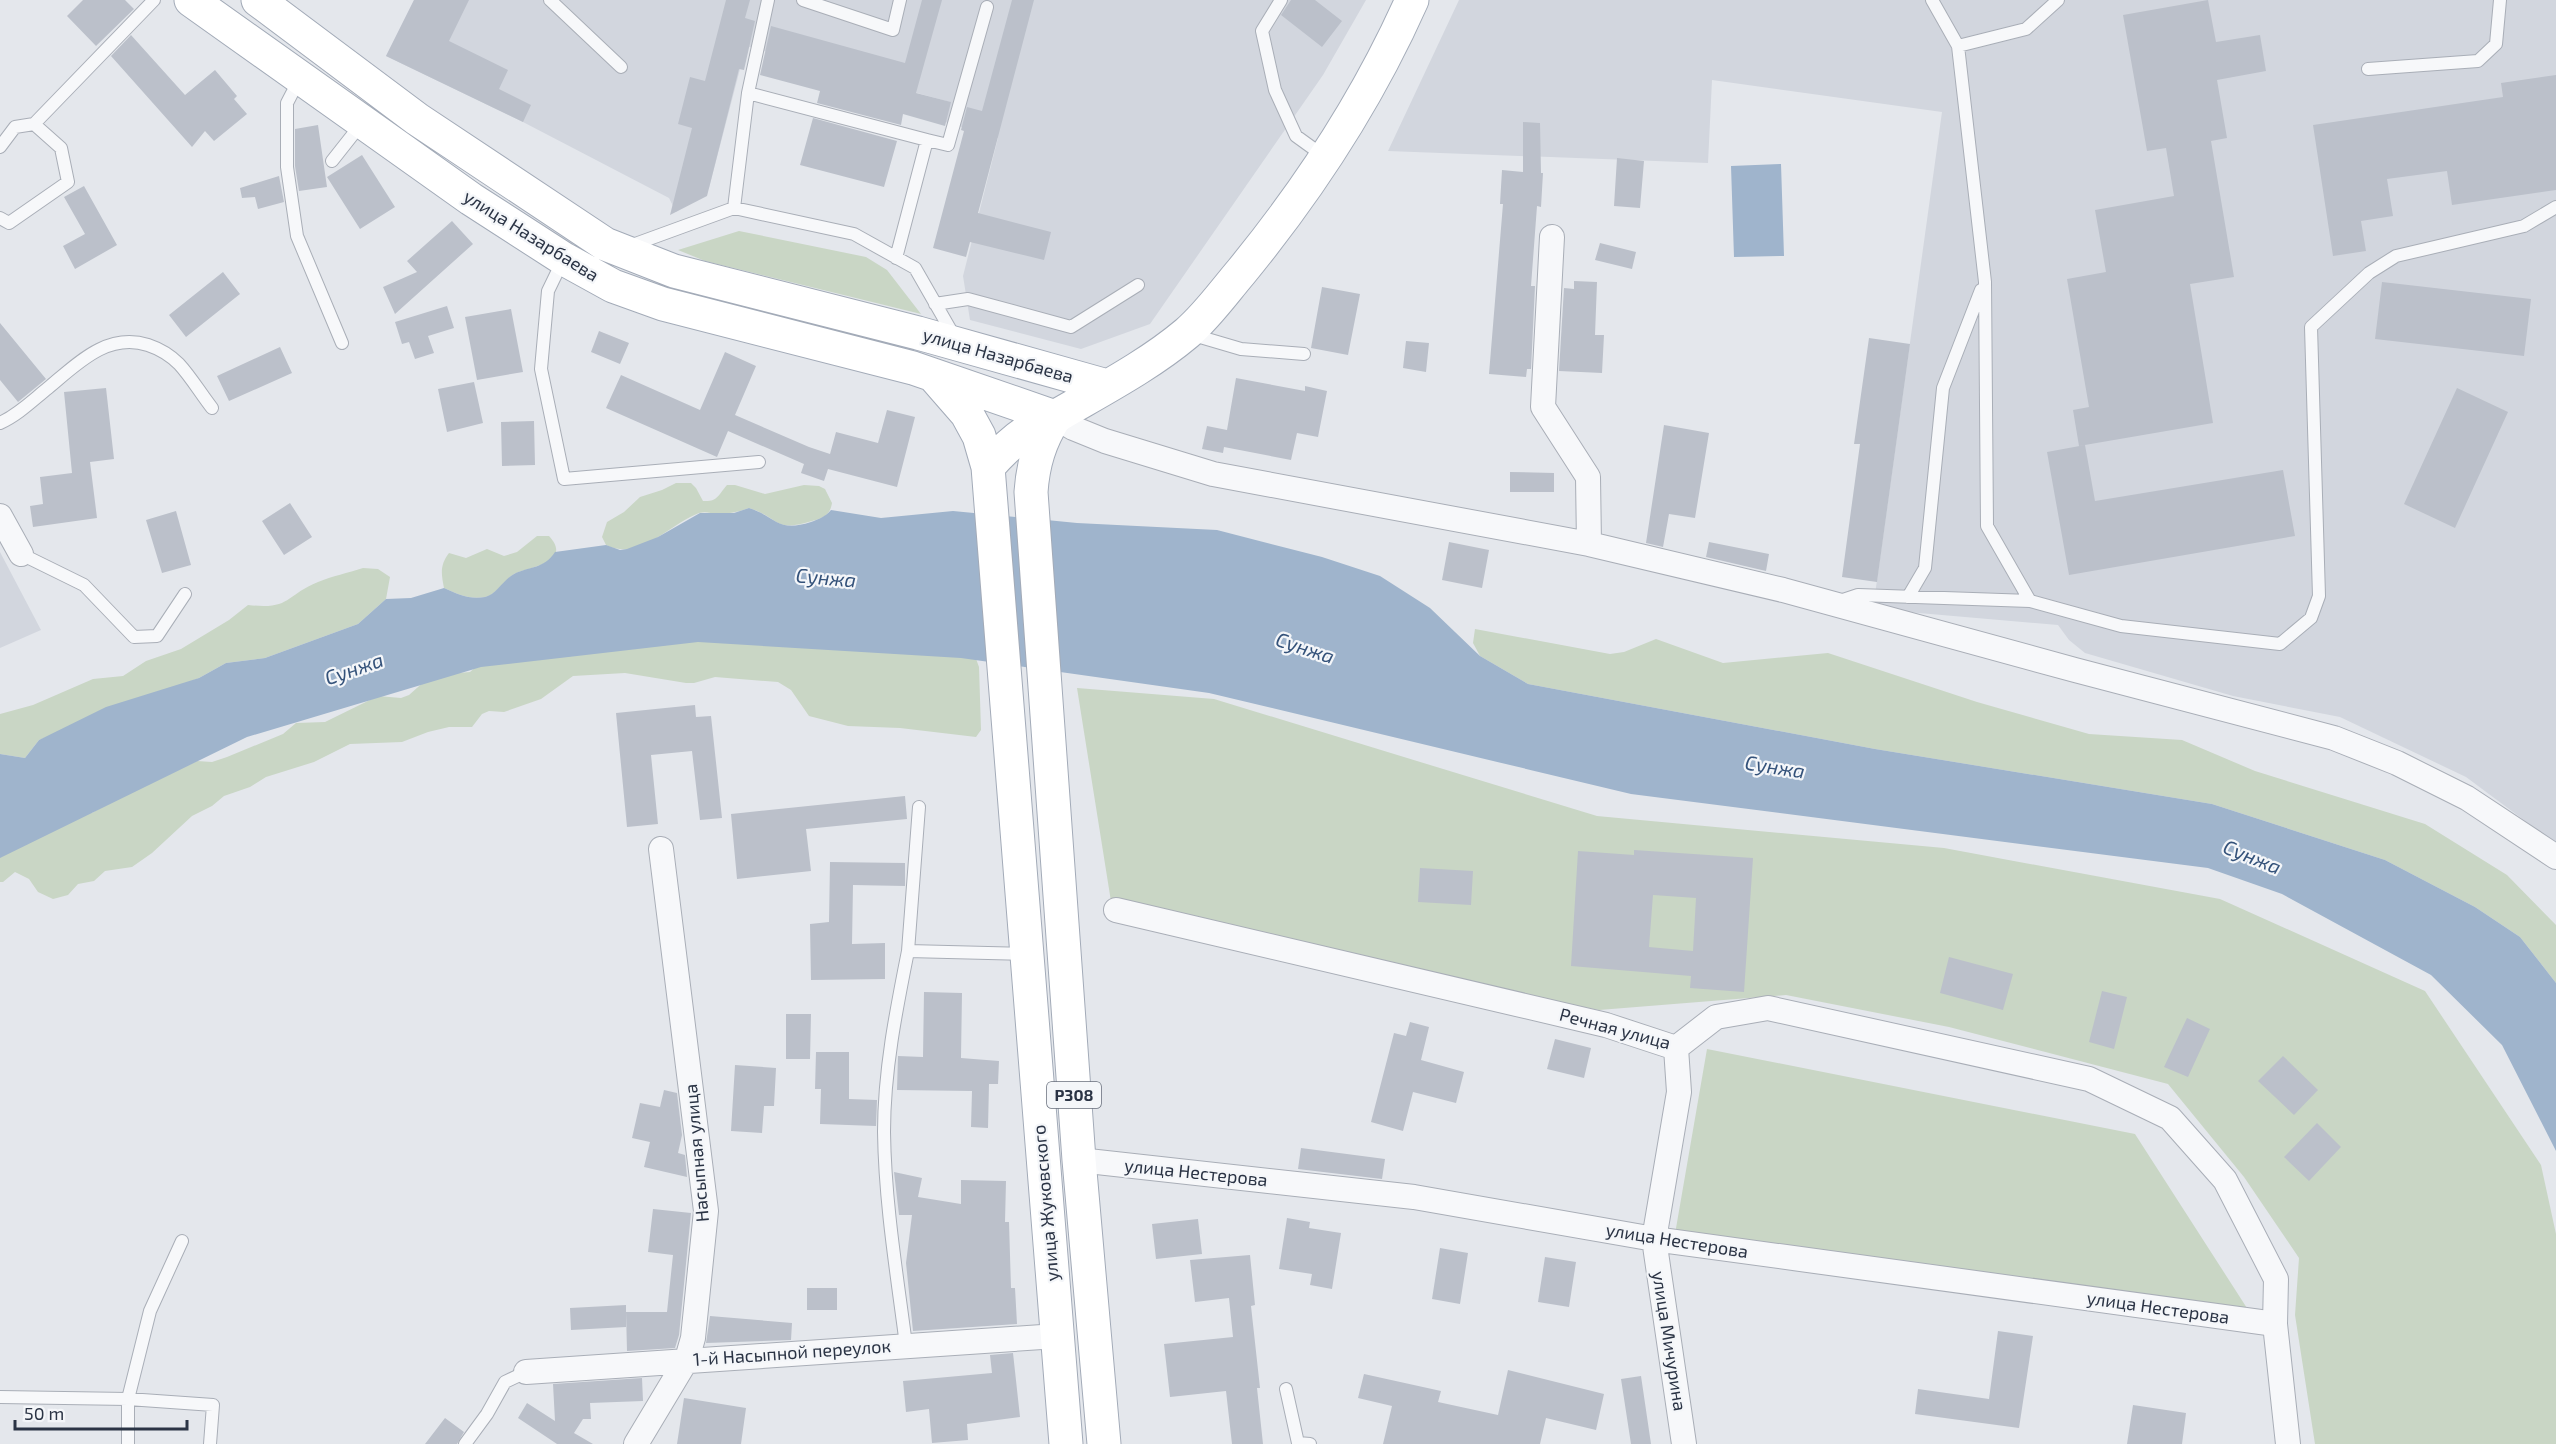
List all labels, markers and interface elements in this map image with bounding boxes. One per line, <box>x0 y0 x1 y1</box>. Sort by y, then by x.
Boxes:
street label: улица Назарбаева <box>460 185 603 286</box>
street label: улица Назарбаева <box>920 323 1076 387</box>
water label: Сунжа <box>795 562 857 592</box>
water label: Сунжа <box>1273 626 1338 668</box>
water label: Сунжа <box>321 647 386 689</box>
water label: Сунжа <box>1743 749 1807 783</box>
water label: Сунжа <box>2220 834 2285 878</box>
street label: Речная улица <box>1557 1003 1673 1053</box>
road number: P308 <box>1047 1082 1101 1108</box>
street label: Насыпная улица <box>679 1083 713 1223</box>
street label: улица Жуковского <box>1027 1124 1063 1282</box>
street label: улица Нестерова <box>1123 1154 1269 1190</box>
street label: улица Нестерова <box>1604 1218 1750 1262</box>
street label: улица Мичурина <box>1648 1269 1692 1412</box>
street label: улица Нестерова <box>2085 1286 2231 1328</box>
street label: 1-й Насыпной переулок <box>692 1334 892 1370</box>
scale bar <box>15 1393 188 1431</box>
text: 50 m <box>24 1402 64 1424</box>

